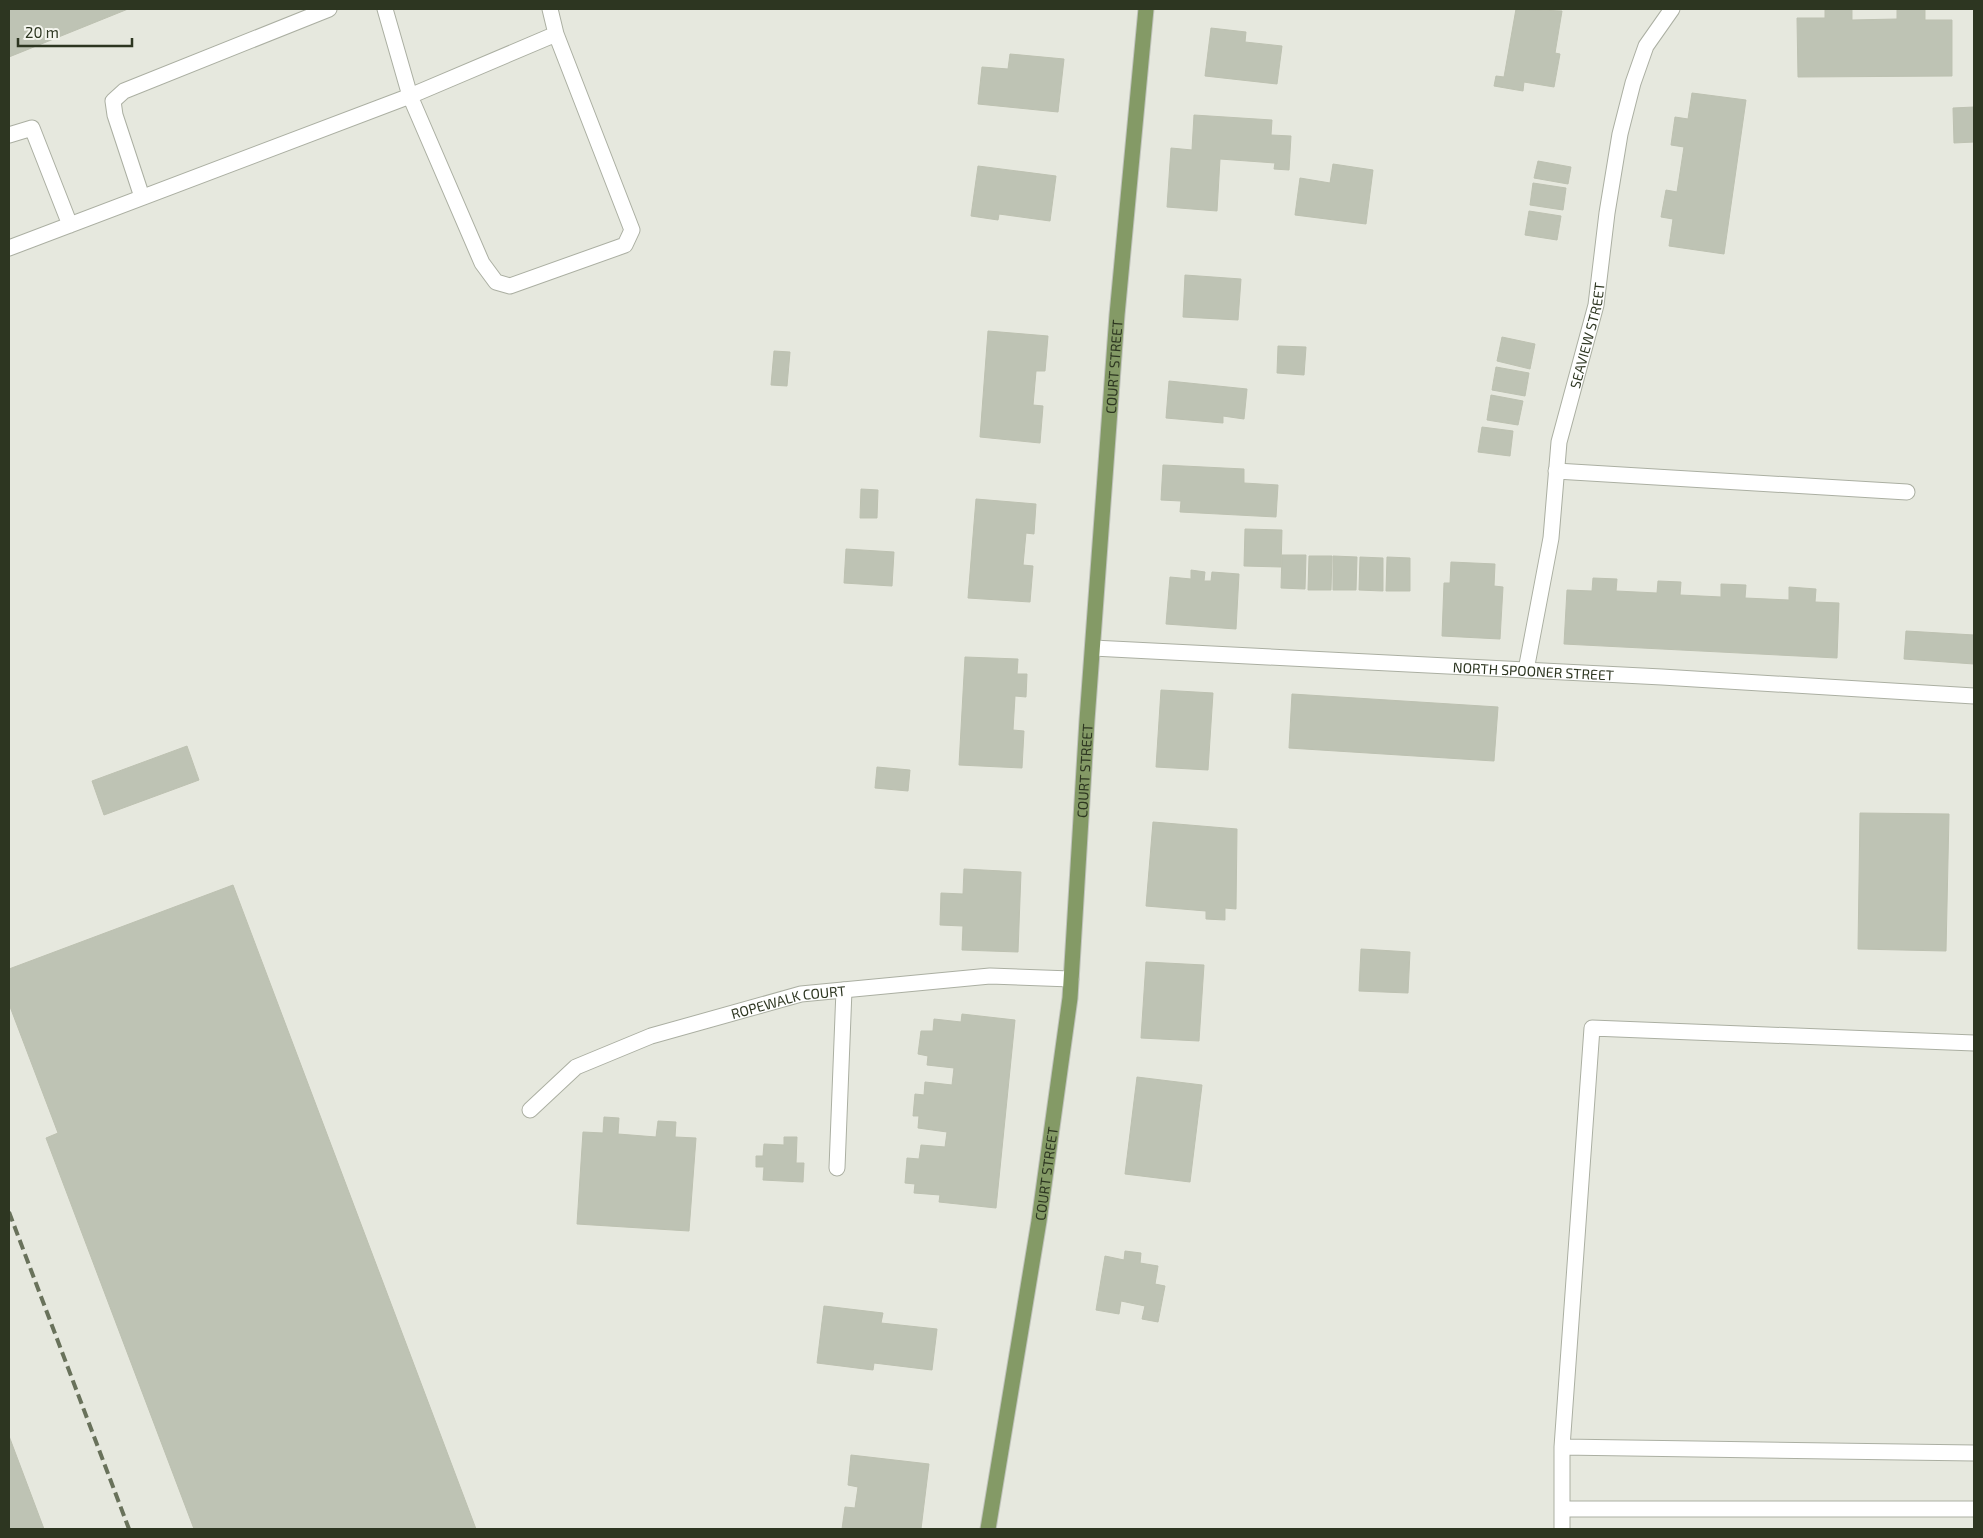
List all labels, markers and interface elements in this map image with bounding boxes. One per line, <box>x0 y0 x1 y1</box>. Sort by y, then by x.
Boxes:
scale bar <box>18 15 131 47</box>
text: 20 m <box>25 23 59 41</box>
street label: SEAVIEW STREET <box>1565 281 1607 390</box>
street label: COURT STREET <box>1101 319 1125 415</box>
street label: NORTH SPOONER STREET <box>1453 658 1614 683</box>
street label: COURT STREET <box>1073 723 1095 818</box>
street label: ROPEWALK COURT <box>729 981 846 1022</box>
street label: COURT STREET <box>1031 1126 1061 1222</box>

